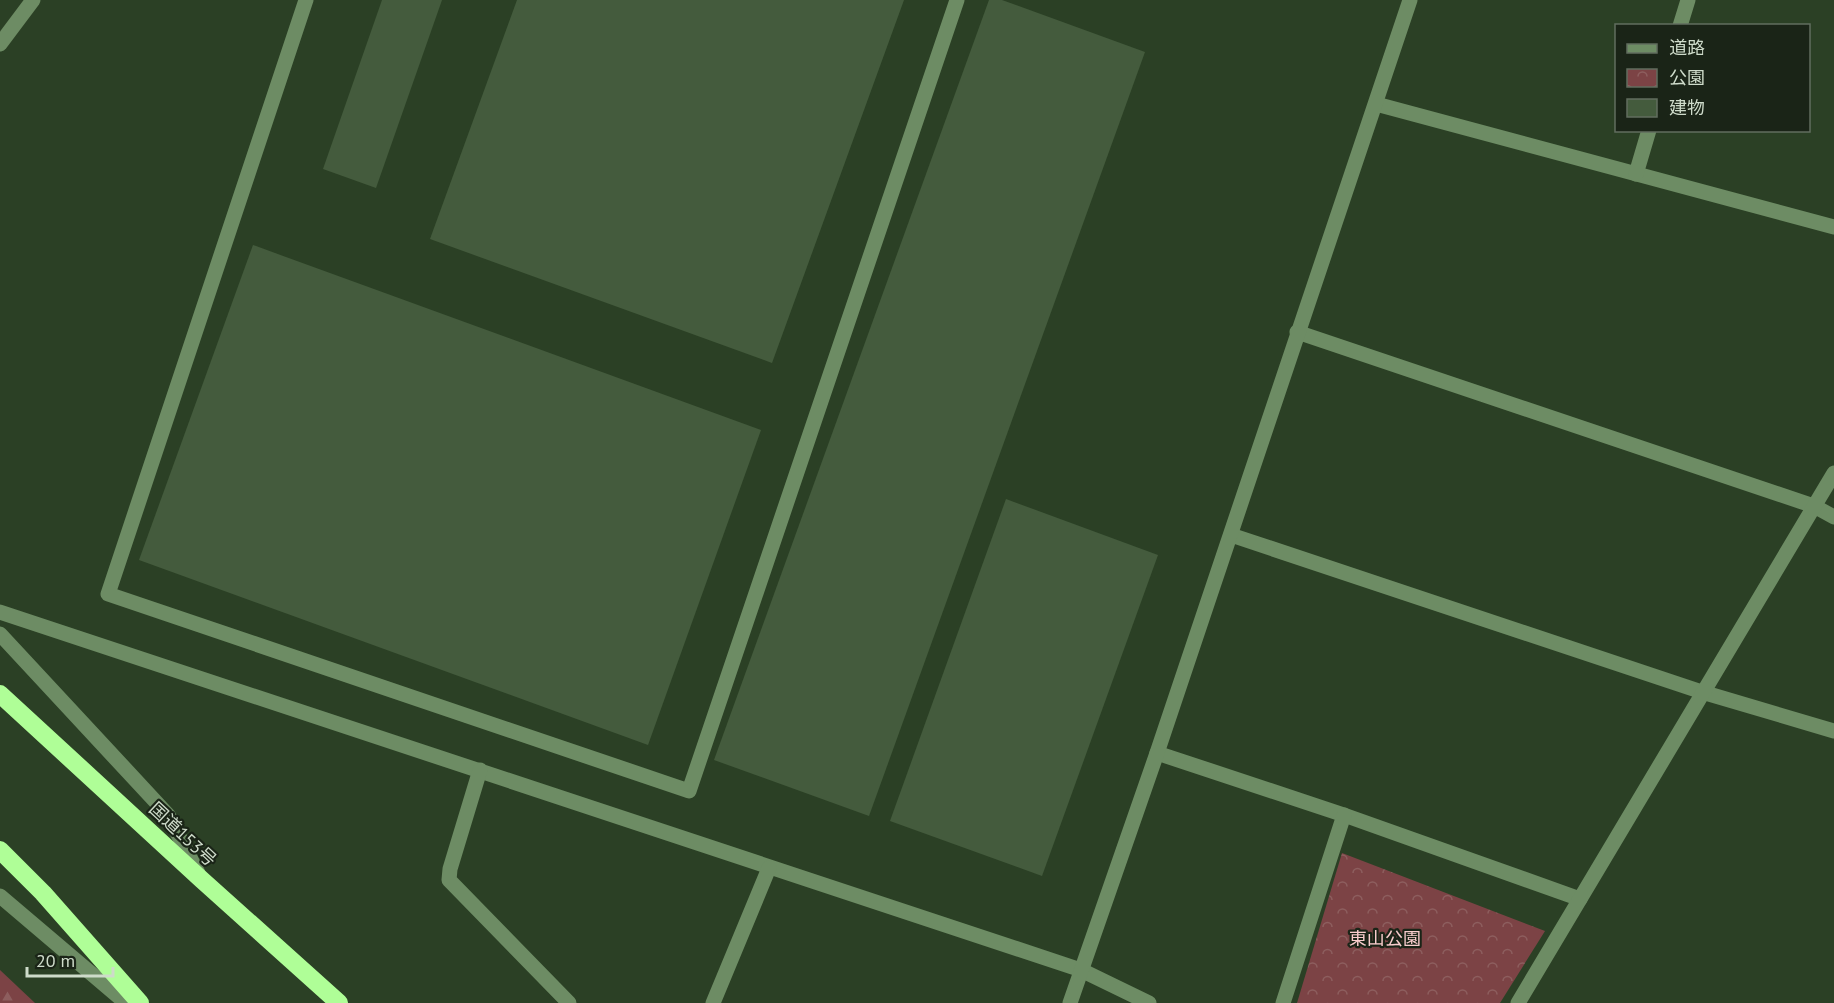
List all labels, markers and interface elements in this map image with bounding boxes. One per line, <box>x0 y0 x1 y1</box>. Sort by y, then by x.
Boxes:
legend <box>1615 24 1810 132</box>
text: 道路 <box>1669 36 1705 59</box>
text: 公園 <box>1669 66 1705 89</box>
text: 建物 <box>1669 96 1705 119</box>
street label: 国道153号 <box>145 797 221 871</box>
park label: 東山公園 <box>1349 927 1421 950</box>
scale bar <box>27 940 112 978</box>
text: 20 m <box>36 949 75 972</box>

